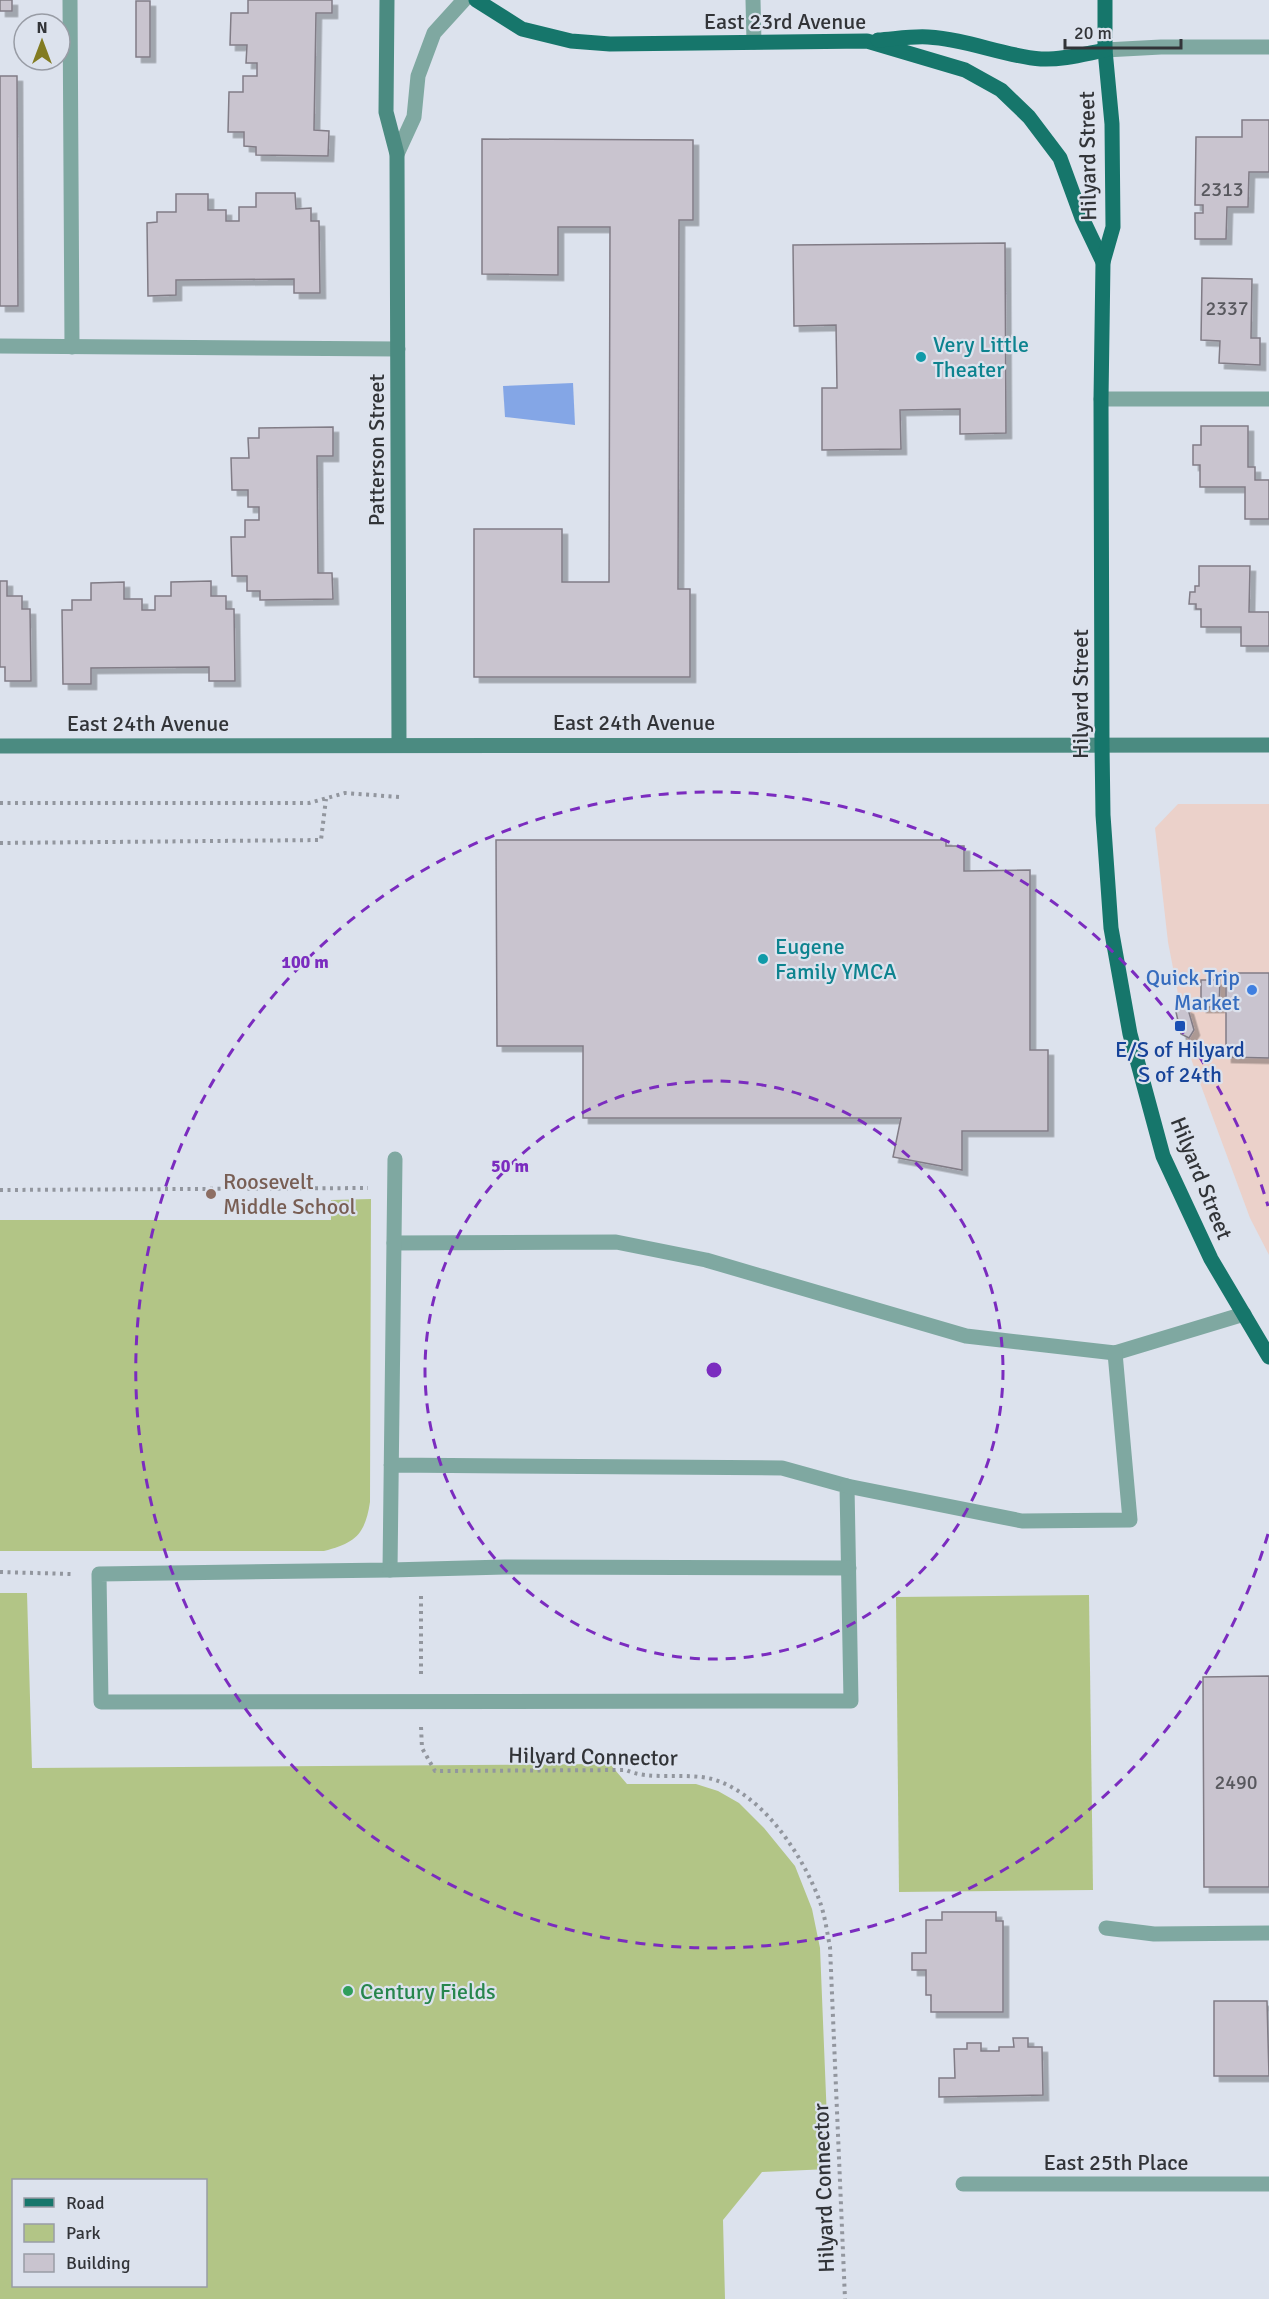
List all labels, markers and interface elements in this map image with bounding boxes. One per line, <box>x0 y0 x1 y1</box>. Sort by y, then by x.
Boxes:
street label: East 23rd Avenue <box>704 8 866 35</box>
north arrow <box>12 12 72 72</box>
scale bar <box>1065 12 1180 50</box>
text: N <box>36 18 48 38</box>
text: 20 m <box>1074 22 1112 44</box>
street label: Hilyard Street <box>1073 91 1102 221</box>
house number: 2313 <box>1200 177 1244 202</box>
house number: 2337 <box>1205 296 1249 321</box>
place label: Very Little Theater <box>933 331 1029 383</box>
marker: Very Little Theater <box>914 350 928 364</box>
street label: Patterson Street <box>363 373 390 526</box>
street label: Hilyard Street <box>1067 629 1094 759</box>
street label: East 24th Avenue <box>553 709 715 736</box>
street label: East 24th Avenue <box>67 710 229 737</box>
place label: Eugene Family YMCA <box>775 933 897 985</box>
text: 100 m <box>281 951 329 973</box>
marker: Eugene Family YMCA <box>756 952 770 966</box>
place label: Quick Trip Market <box>1146 964 1240 1016</box>
marker: Quick Trip Market <box>1245 983 1259 997</box>
marker: E/S of Hilyard S of 24th <box>1173 1019 1187 1033</box>
place label: E/S of Hilyard S of 24th <box>1115 1036 1245 1088</box>
street label: Hilyard Street <box>1165 1113 1238 1244</box>
text: 50 m <box>491 1155 529 1177</box>
place label: Roosevelt Middle School <box>223 1168 356 1220</box>
marker: Roosevelt Middle School <box>204 1187 218 1201</box>
centre of rings <box>704 1360 724 1380</box>
street label: Hilyard Connector <box>508 1742 678 1771</box>
house number: 2490 <box>1214 1770 1258 1795</box>
place label: Century Fields <box>360 1978 496 2005</box>
marker: Century Fields <box>341 1984 355 1998</box>
street label: Hilyard Connector <box>807 2103 840 2273</box>
street label: East 25th Place <box>1043 2149 1189 2176</box>
legend <box>12 2179 207 2287</box>
text: Road <box>66 2192 105 2214</box>
text: Park <box>66 2222 101 2244</box>
text: Building <box>66 2252 130 2274</box>

